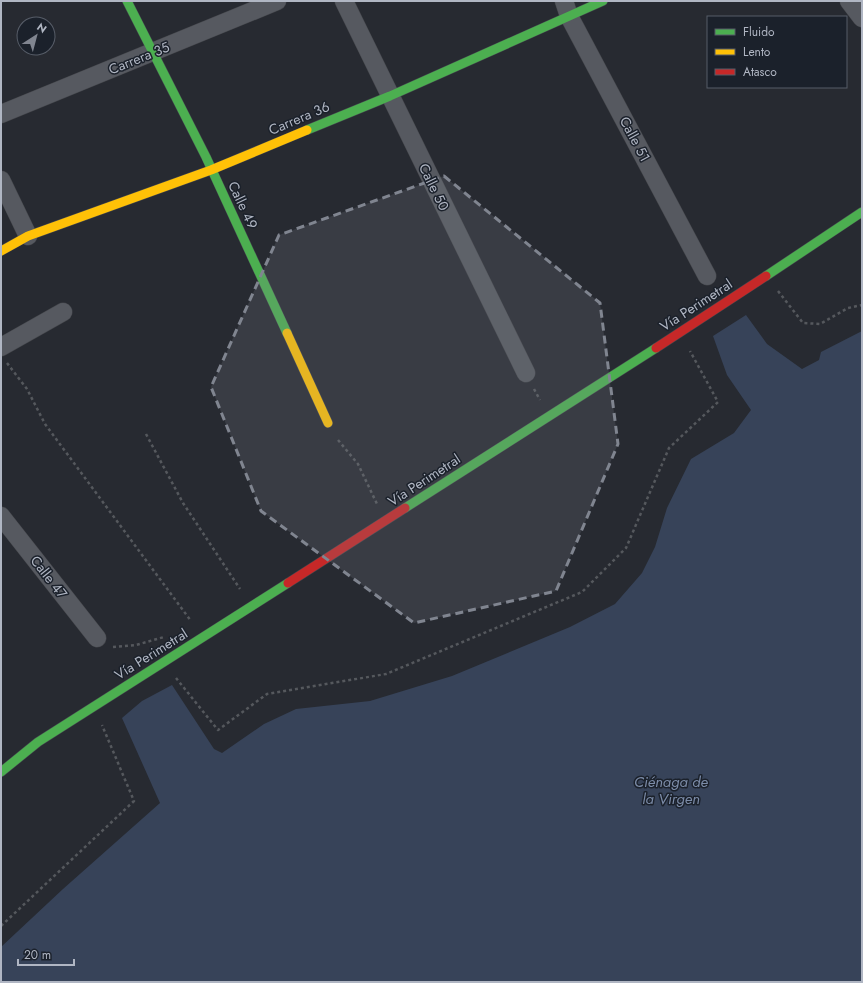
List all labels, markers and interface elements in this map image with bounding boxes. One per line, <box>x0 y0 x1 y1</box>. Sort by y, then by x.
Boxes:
north arrow <box>16 16 56 56</box>
legend <box>707 16 847 88</box>
text: N <box>34 19 50 37</box>
text: Fluido <box>743 23 775 41</box>
street label: Carrera 35 <box>105 37 173 79</box>
text: Lento <box>743 43 771 61</box>
text: Atasco <box>743 63 777 81</box>
street label: Carrera 36 <box>265 96 333 140</box>
street label: Calle 51 <box>615 113 655 165</box>
street label: Calle 50 <box>414 160 454 214</box>
street label: Calle 49 <box>223 178 263 232</box>
street label: Vía Perimetral <box>656 274 736 336</box>
street label: Vía Perimetral <box>384 449 464 511</box>
street label: Calle 47 <box>26 551 73 603</box>
street label: Vía Perimetral <box>111 624 191 684</box>
water label: Ciénaga de la Virgen <box>634 771 709 810</box>
scale bar <box>18 941 74 967</box>
text: 20 m <box>24 946 51 964</box>

